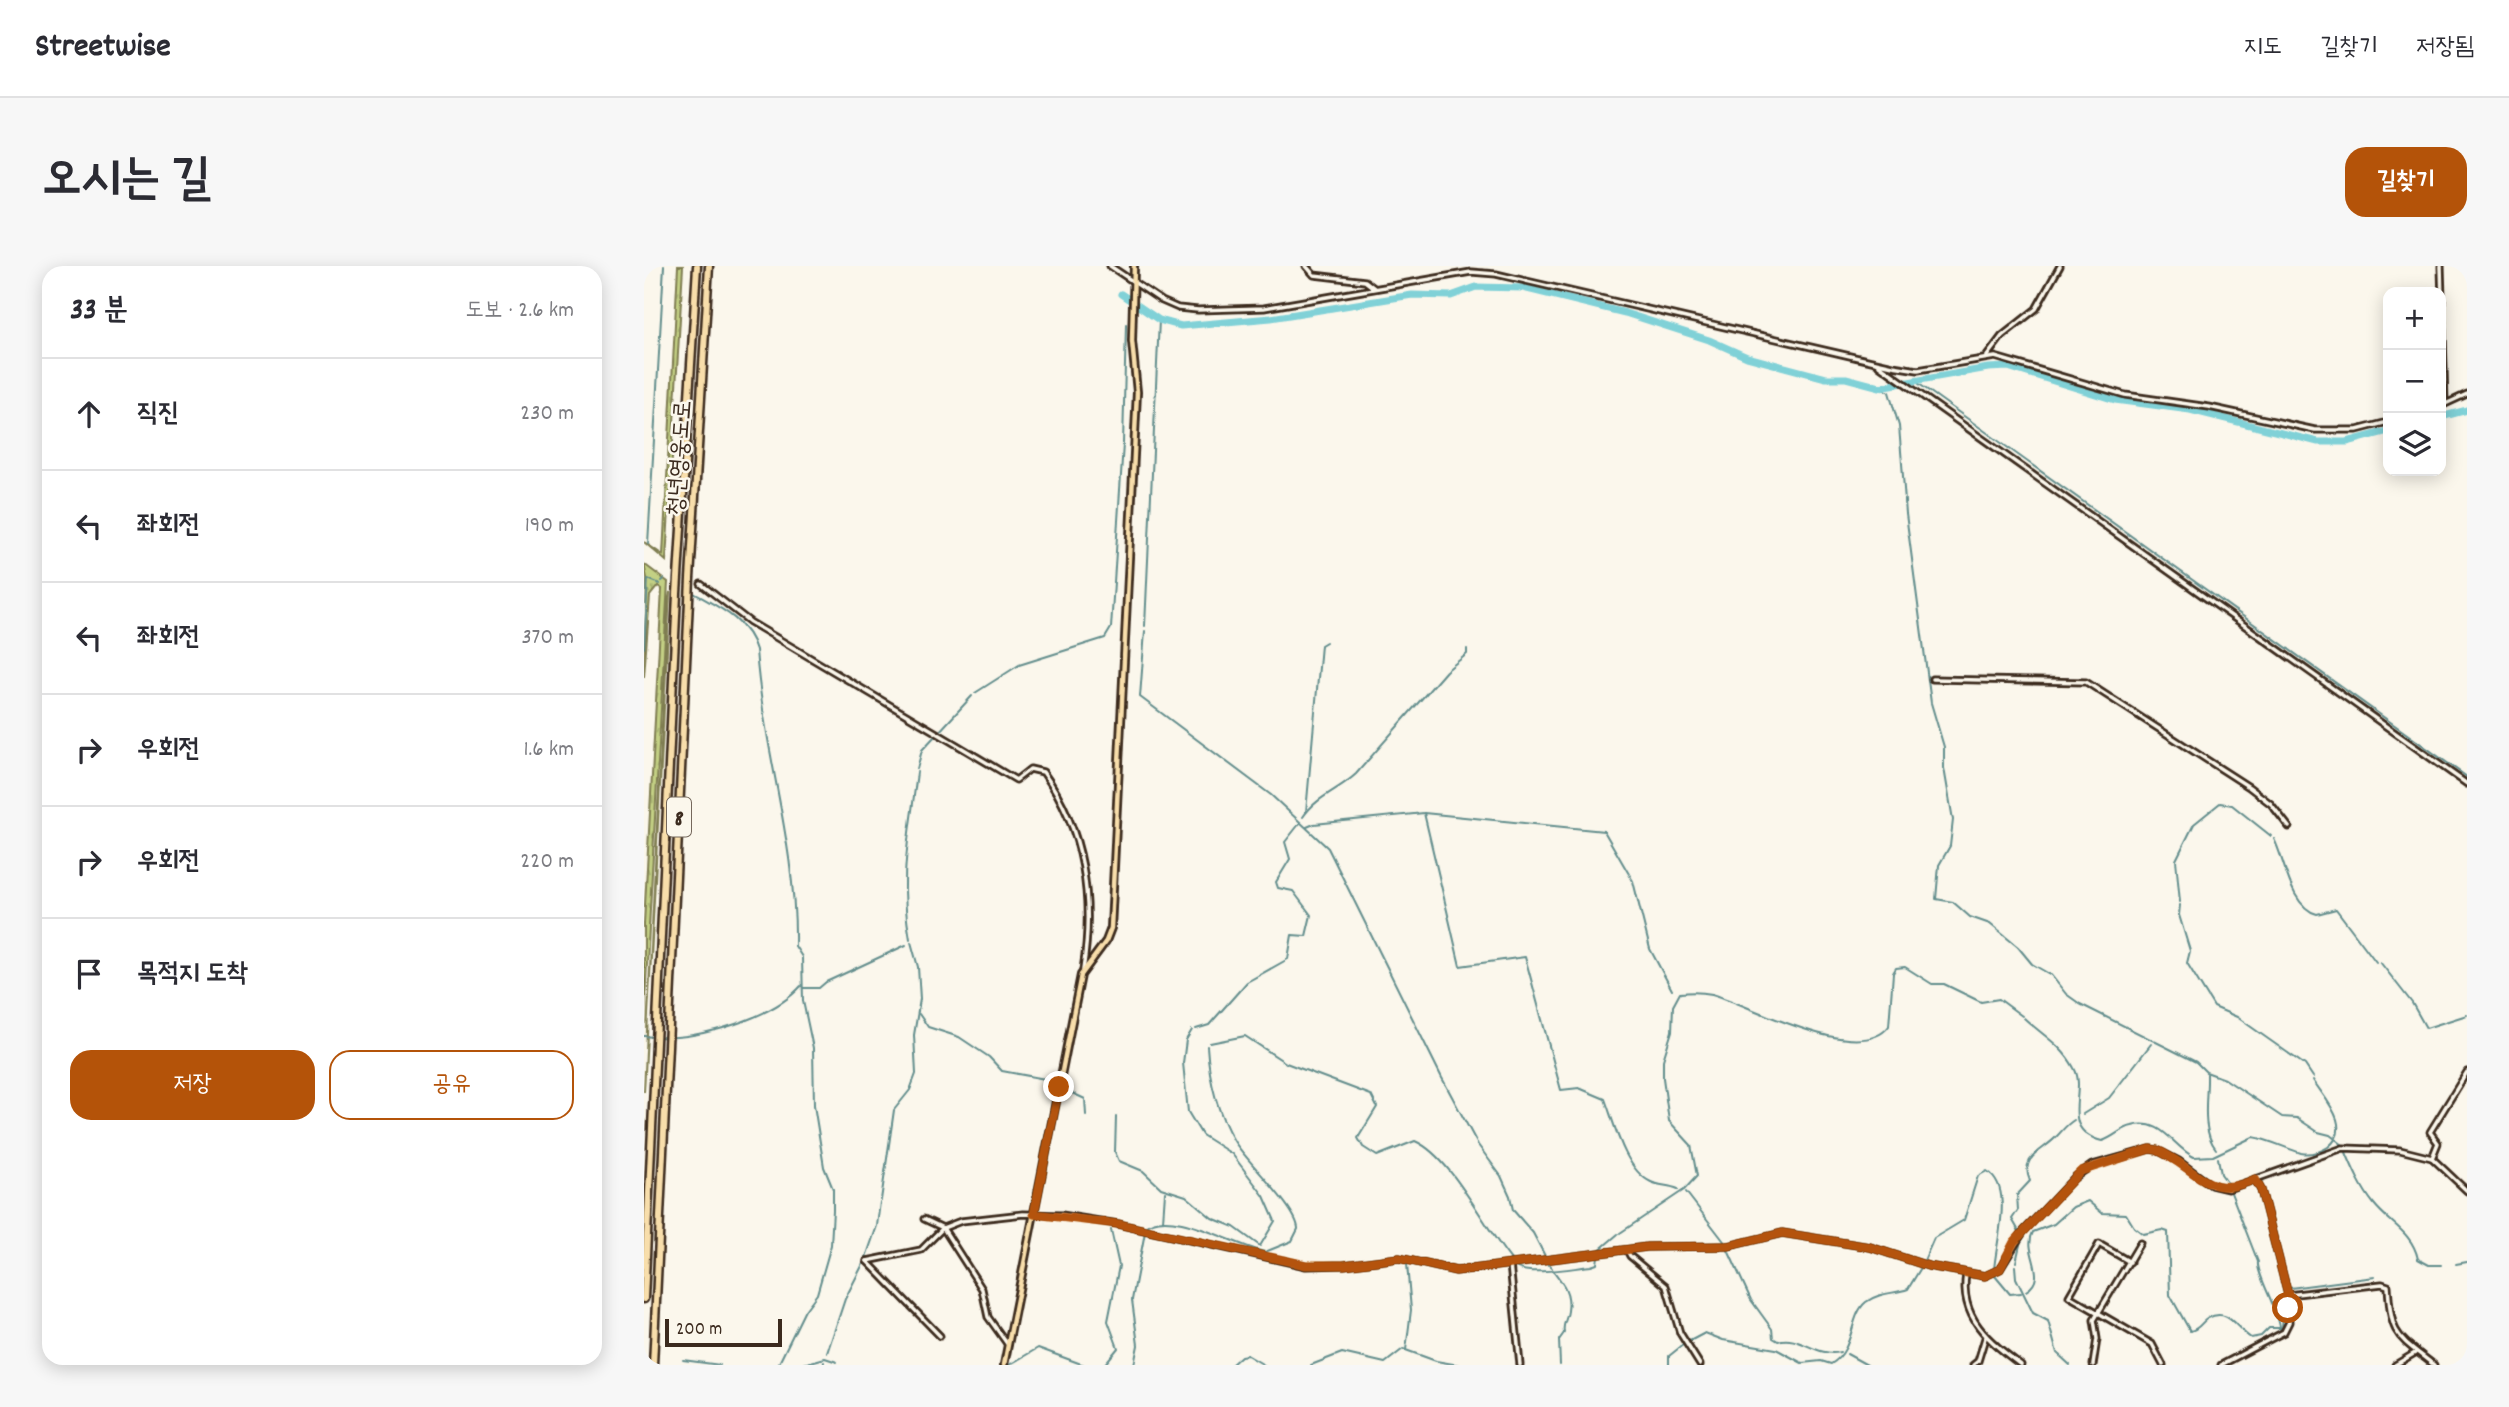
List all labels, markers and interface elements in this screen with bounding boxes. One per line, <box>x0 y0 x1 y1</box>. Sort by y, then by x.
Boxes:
text: Streetwise <box>35 25 171 72</box>
text: 지도 <box>2244 31 2282 65</box>
text: 길찾기 <box>2320 31 2378 65</box>
text: 저장됨 <box>2416 31 2474 65</box>
text: 오시는 길 <box>42 147 211 217</box>
button: 길찾기 <box>2345 147 2467 217</box>
map controls <box>2383 287 2446 476</box>
button: + <box>2383 287 2446 350</box>
text: 33 분 <box>70 291 128 334</box>
text: 도보 · 2.6 km <box>466 295 574 328</box>
button: − <box>2383 350 2446 413</box>
icon: ahead <box>70 395 108 433</box>
text: 직진 <box>137 396 179 433</box>
text: 230 m <box>520 398 574 431</box>
street label: 청년영웅도로 <box>660 399 702 517</box>
button: layers <box>2383 413 2446 476</box>
icon: left <box>70 507 108 545</box>
text: 좌회전 <box>137 508 200 545</box>
text: 190 m <box>525 510 574 543</box>
icon: left <box>70 619 108 657</box>
text: 좌회전 <box>137 620 200 657</box>
text: 370 m <box>521 622 574 655</box>
icon: right <box>70 731 108 769</box>
text: 우회전 <box>137 732 200 769</box>
text: 1.6 km <box>523 734 574 767</box>
road number: 8 <box>667 797 691 836</box>
icon: right <box>70 843 108 881</box>
text: 우회전 <box>137 844 200 881</box>
text: 220 m <box>520 846 574 879</box>
icon: arrive <box>70 955 108 993</box>
text: 목적지 도착 <box>137 956 248 993</box>
button: 저장 <box>70 1050 315 1120</box>
button: 공유 <box>329 1050 574 1120</box>
route end <box>1043 1071 1074 1102</box>
route start <box>2272 1292 2303 1323</box>
scale bar <box>665 1316 782 1348</box>
text: 200 m <box>676 1317 722 1344</box>

